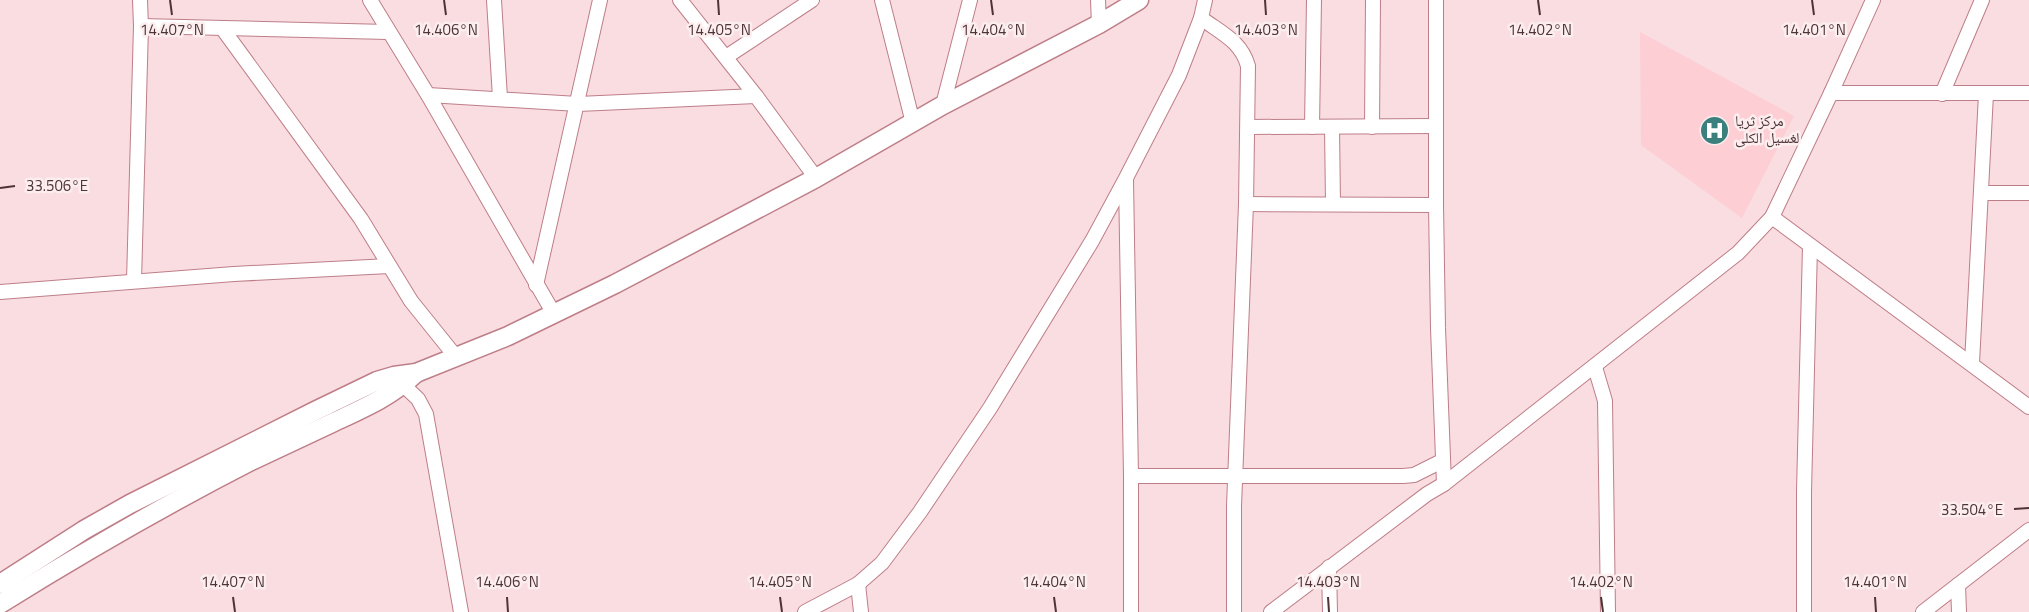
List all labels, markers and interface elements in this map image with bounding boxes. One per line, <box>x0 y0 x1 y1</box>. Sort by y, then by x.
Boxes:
text: 14.407°N <box>140 18 204 41</box>
text: 14.406°N <box>414 18 478 41</box>
text: 14.405°N <box>687 18 751 41</box>
text: 14.404°N <box>961 18 1025 41</box>
text: 14.403°N <box>1234 18 1298 41</box>
text: 14.402°N <box>1508 18 1572 41</box>
text: 14.401°N <box>1782 18 1846 41</box>
place label: مركز ثريا لغسيل الكلى <box>1735 109 1800 149</box>
hospital icon: مركز ثريا لغسيل الكلى <box>1698 114 1730 146</box>
text: 33.506°E <box>26 174 88 197</box>
text: 33.504°E <box>1941 498 2003 521</box>
text: 14.407°N <box>201 570 265 593</box>
text: 14.406°N <box>475 570 539 593</box>
text: 14.405°N <box>748 570 812 593</box>
text: 14.404°N <box>1022 570 1086 593</box>
text: 14.403°N <box>1296 570 1360 593</box>
text: 14.402°N <box>1569 570 1633 593</box>
text: 14.401°N <box>1843 570 1907 593</box>

